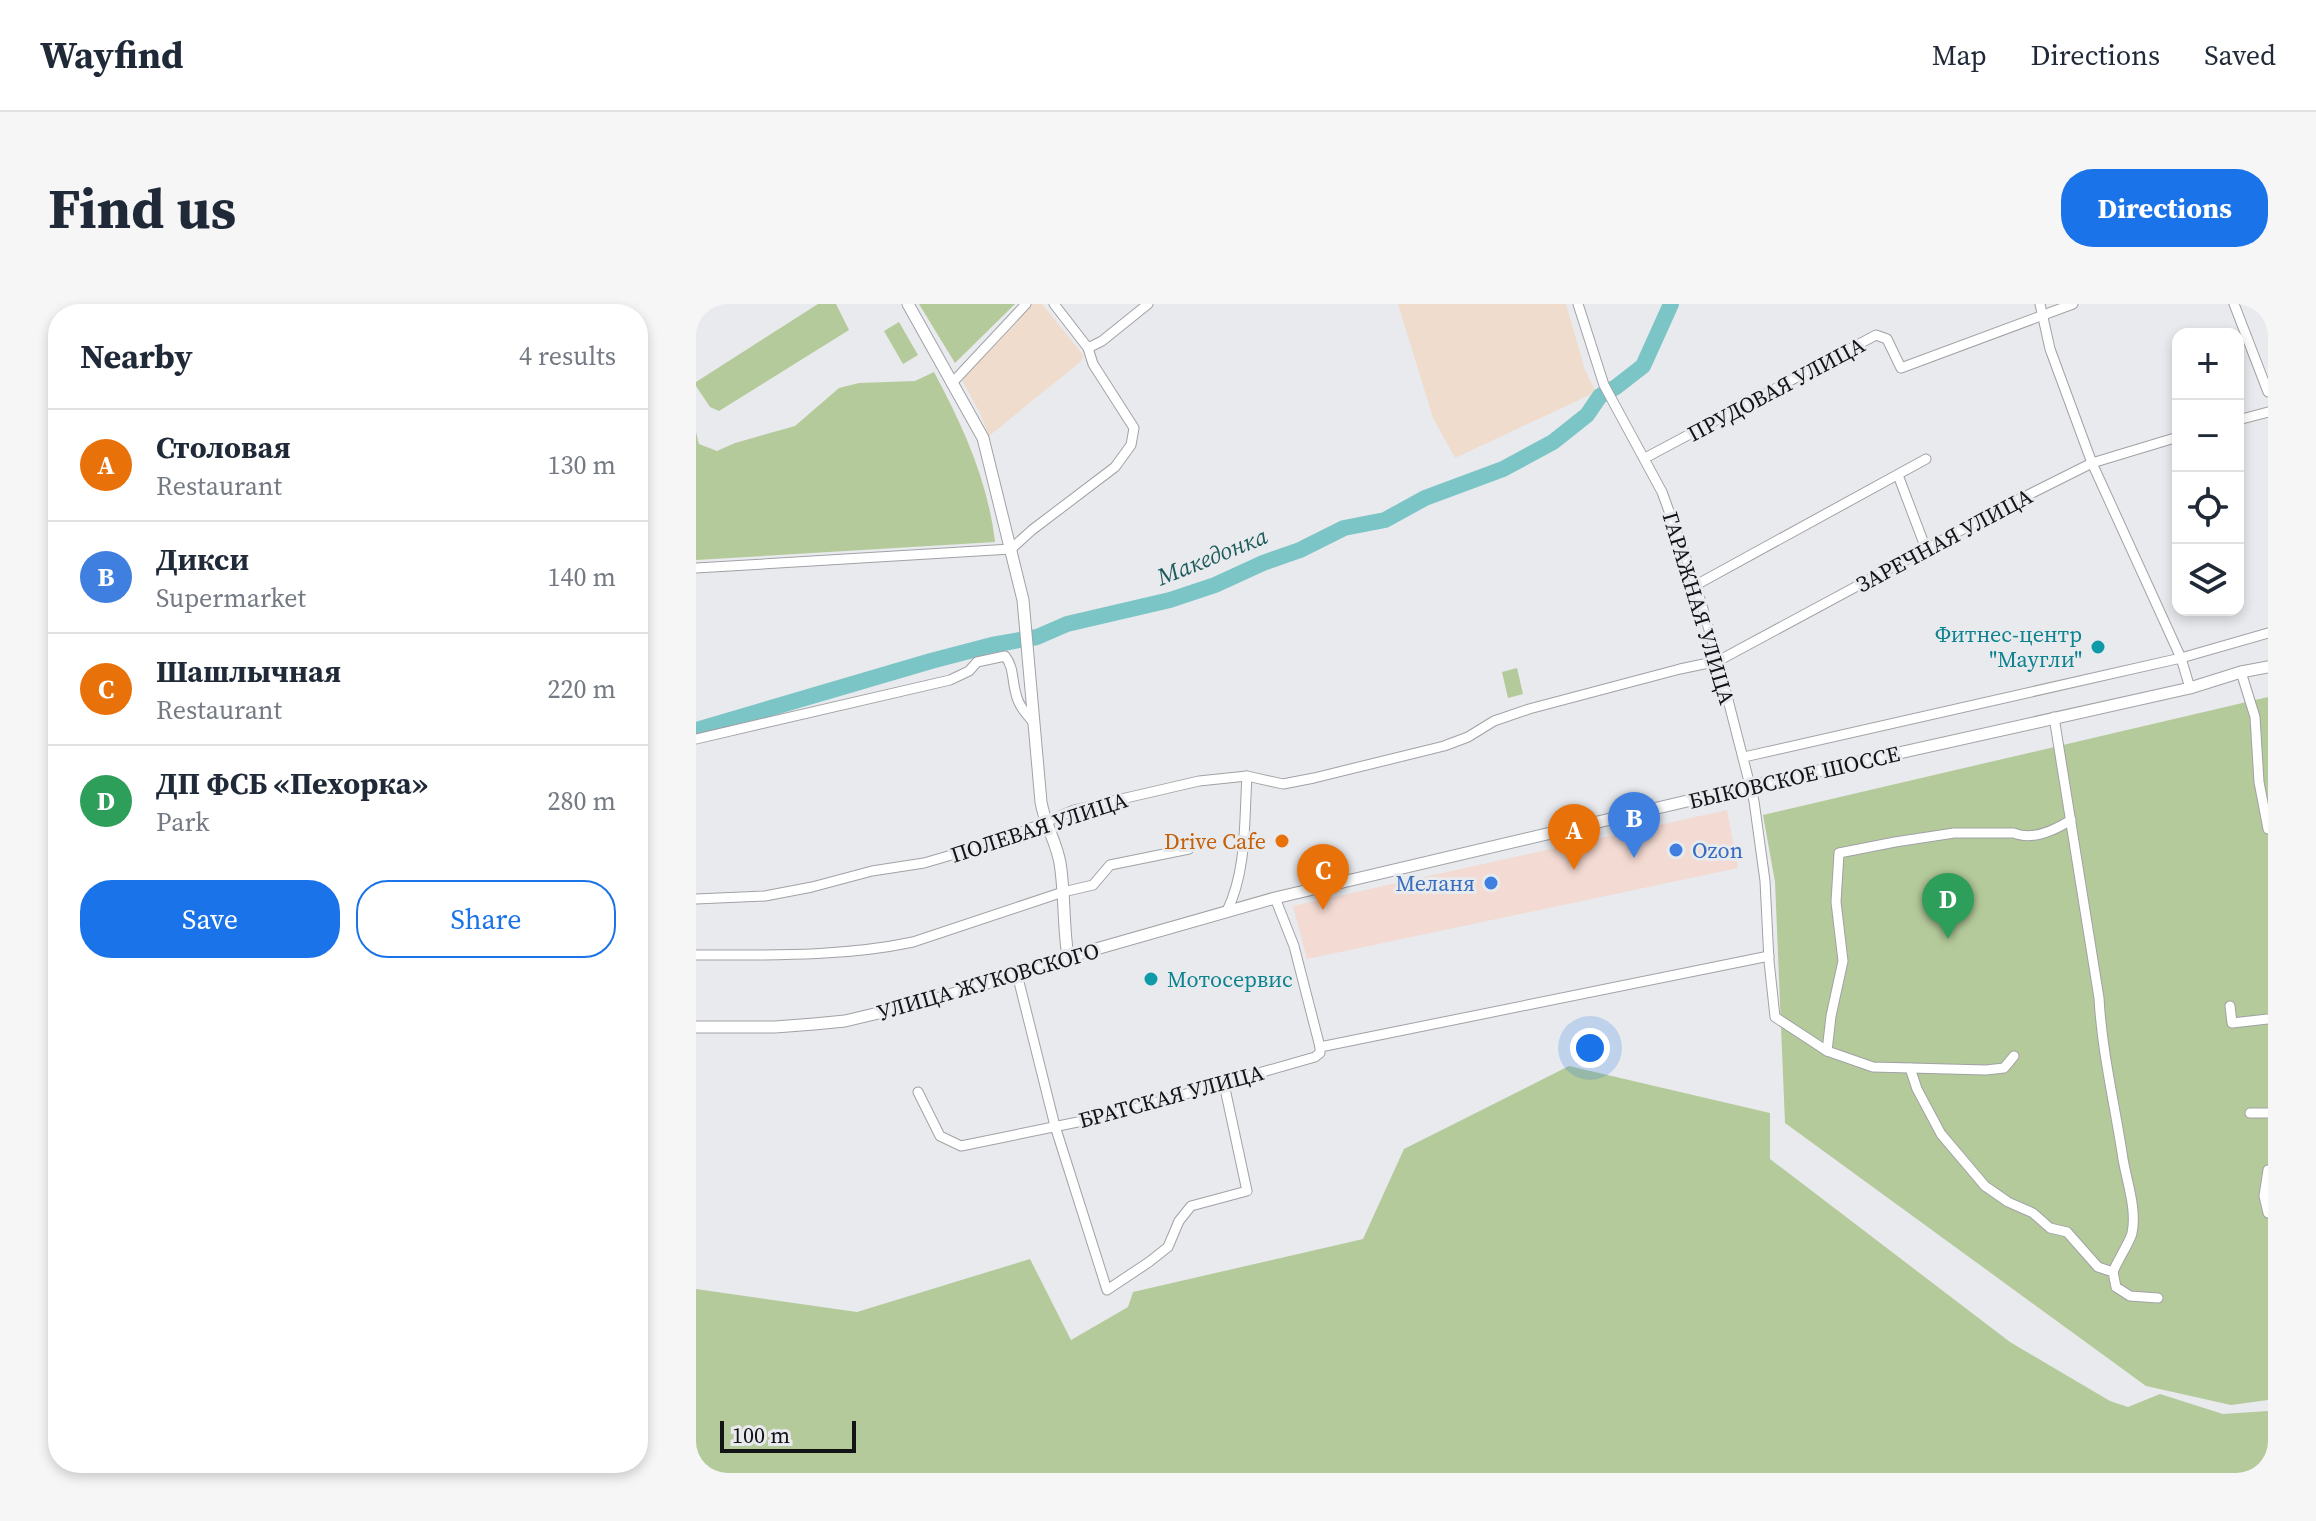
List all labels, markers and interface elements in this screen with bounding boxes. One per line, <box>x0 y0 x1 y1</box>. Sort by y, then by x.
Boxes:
text: Wayfind <box>40 29 184 81</box>
text: Map <box>1932 36 1987 74</box>
text: Directions <box>2031 36 2160 74</box>
text: Saved <box>2204 36 2276 74</box>
button: Directions <box>2061 169 2268 247</box>
text: Find us <box>48 170 236 247</box>
map controls <box>2172 328 2244 616</box>
button: + <box>2172 328 2244 400</box>
street label: ПРУДОВАЯ УЛИЦА <box>1682 329 1870 448</box>
text: Nearby <box>80 333 193 379</box>
text: 4 results <box>519 338 616 374</box>
button: − <box>2172 400 2244 472</box>
text: Столовая <box>156 427 291 468</box>
text: A <box>97 447 115 483</box>
text: 130 m <box>548 447 616 483</box>
text: Restaurant <box>156 468 282 504</box>
button: locate <box>2172 472 2244 544</box>
street label: ЗАРЕЧНАЯ УЛИЦА <box>1851 481 2038 599</box>
street label: ГАРАЖНАЯ УЛИЦА <box>1655 508 1743 708</box>
water label: Македонка <box>1151 519 1273 594</box>
text: Дикси <box>156 539 249 580</box>
button: layers <box>2172 544 2244 616</box>
text: B <box>98 559 114 595</box>
text: 140 m <box>548 559 616 595</box>
text: Supermarket <box>156 580 306 616</box>
place label: Фитнес-центр "Маугли" <box>1935 619 2082 674</box>
marker: Фитнес-центр "Маугли" <box>2089 638 2107 656</box>
text: Шашлычная <box>156 651 341 692</box>
text: C <box>98 671 114 707</box>
text: 220 m <box>548 671 616 707</box>
text: Restaurant <box>156 692 282 728</box>
street label: БЫКОВСКОЕ ШОССЕ <box>1686 738 1902 816</box>
text: ДП ФСБ «Пехорка» <box>156 763 428 804</box>
text: D <box>97 783 115 819</box>
text: 280 m <box>548 783 616 819</box>
street label: ПОЛЕВАЯ УЛИЦА <box>947 784 1132 870</box>
pin: B <box>1608 792 1660 858</box>
text: Park <box>156 804 209 840</box>
pin: A <box>1548 804 1600 870</box>
place label: Drive Cafe <box>1164 826 1266 856</box>
marker: Drive Cafe <box>1273 832 1291 850</box>
place label: Ozon <box>1692 835 1743 865</box>
marker: Ozon <box>1667 841 1685 859</box>
pin: C <box>1297 844 1349 910</box>
place label: Меланя <box>1395 868 1475 898</box>
pin: D <box>1922 873 1974 939</box>
marker: Меланя <box>1482 874 1500 892</box>
button: Save <box>80 880 340 958</box>
button: Share <box>356 880 616 958</box>
street label: УЛИЦА ЖУКОВСКОГО <box>873 935 1103 1027</box>
place label: Мотосервис <box>1167 964 1293 994</box>
marker: Мотосервис <box>1142 970 1160 988</box>
your location <box>1570 1028 1610 1068</box>
street label: БРАТСКАЯ УЛИЦА <box>1075 1057 1267 1135</box>
scale bar <box>720 1417 856 1453</box>
text: 100 m <box>732 1420 790 1450</box>

